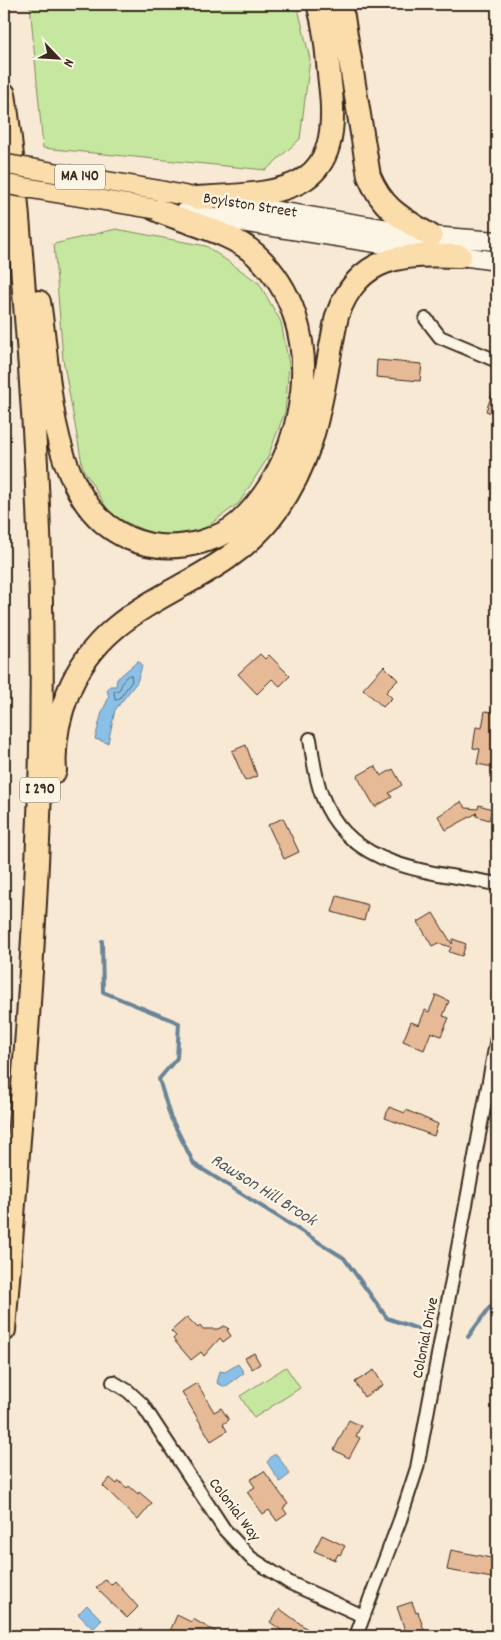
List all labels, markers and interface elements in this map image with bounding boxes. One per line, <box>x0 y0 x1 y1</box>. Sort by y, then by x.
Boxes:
north arrow <box>32 32 82 82</box>
text: N <box>57 55 78 70</box>
road number: MA 140 <box>55 164 105 190</box>
street label: Boylston Street <box>201 187 299 225</box>
road number: I 290 <box>20 778 60 802</box>
water label: Rawson Hill Brook <box>205 1148 322 1234</box>
street label: Colonial Drive <box>407 1296 445 1380</box>
street label: Colonial Way <box>202 1473 266 1547</box>

